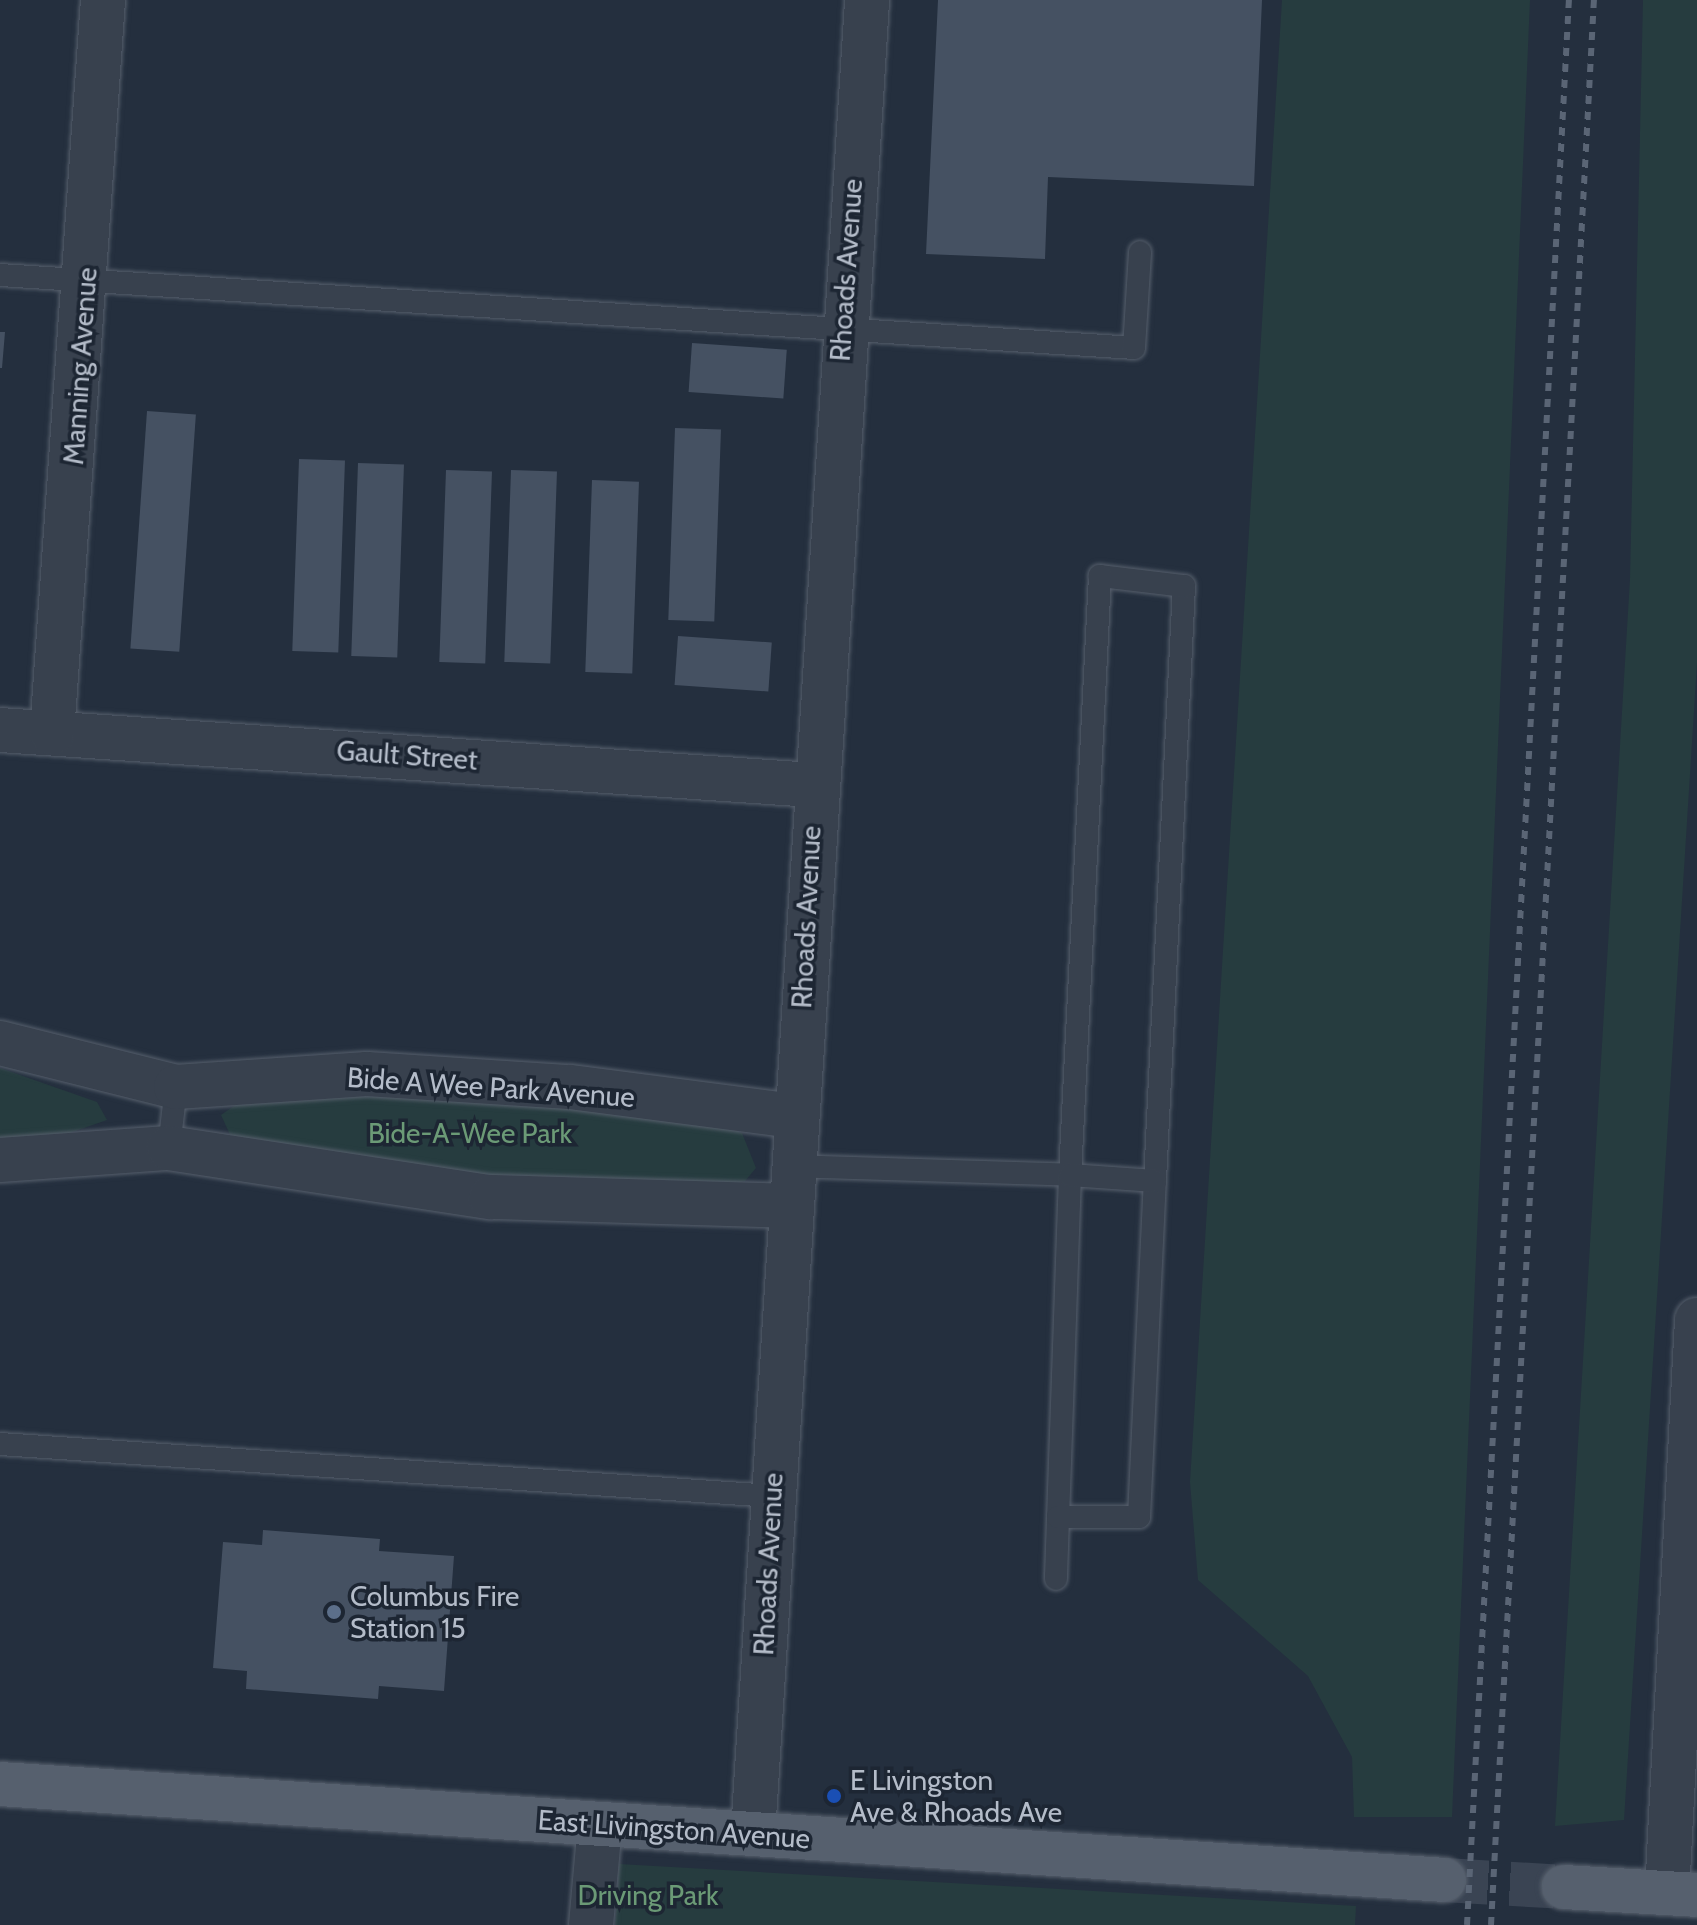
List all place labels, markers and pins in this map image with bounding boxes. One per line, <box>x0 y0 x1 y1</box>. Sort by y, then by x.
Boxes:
place label: Columbus Fire Station 15 <box>350 1579 519 1645</box>
marker: Columbus Fire Station 15 <box>325 1603 343 1621</box>
place label: E Livingston Ave & Rhoads Ave <box>850 1763 1062 1829</box>
marker: E Livingston Ave & Rhoads Ave <box>825 1787 843 1805</box>

